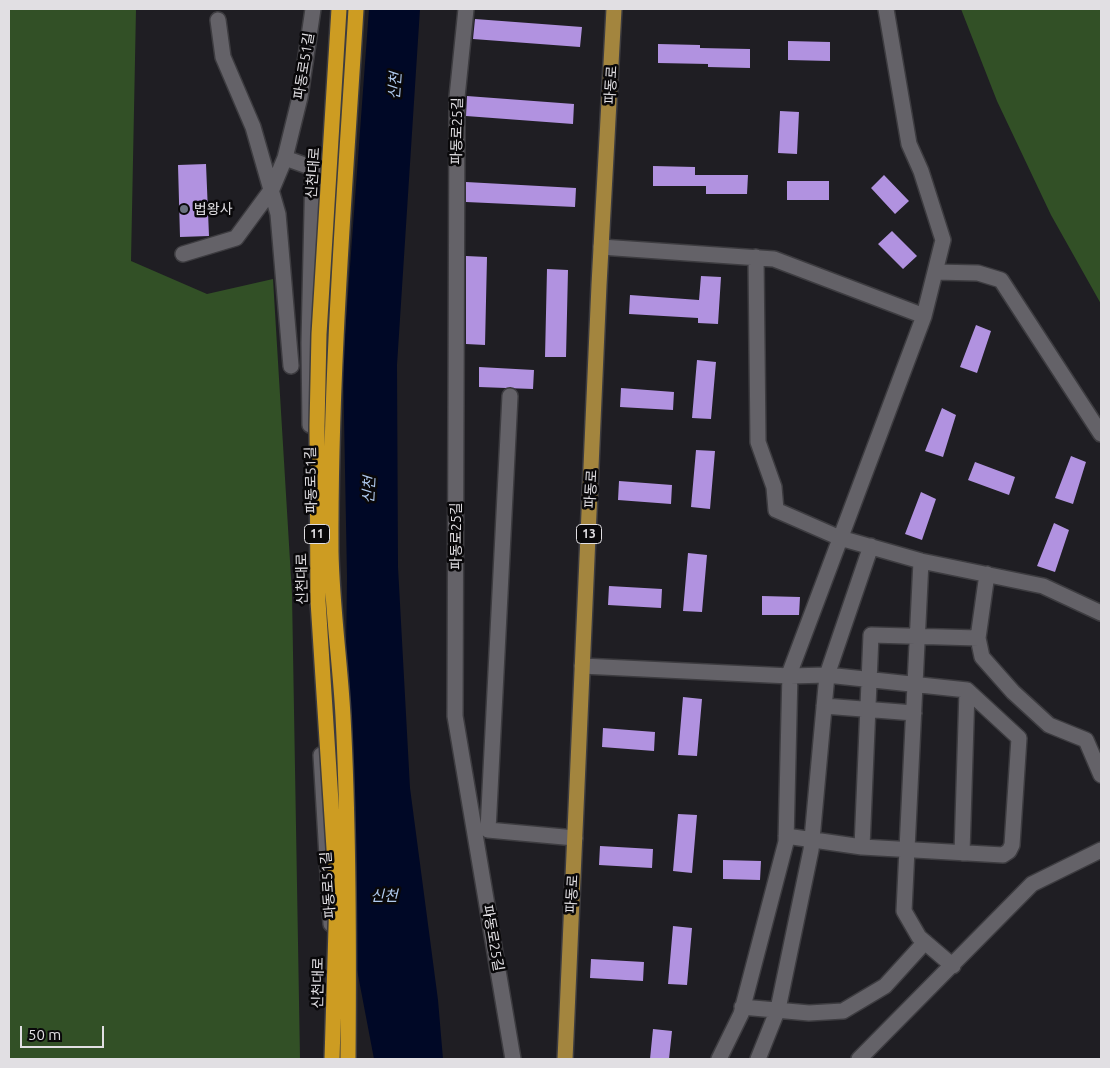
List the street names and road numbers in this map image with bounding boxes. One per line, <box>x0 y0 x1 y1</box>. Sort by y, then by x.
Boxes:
street label: 파동로51길 <box>290 31 318 101</box>
street label: 파동로 <box>602 65 620 105</box>
street label: 파동로25길 <box>448 97 466 165</box>
street label: 신천대로 <box>303 147 323 199</box>
street label: 파동로51길 <box>302 446 320 514</box>
street label: 파동로 <box>582 469 600 509</box>
street label: 파동로25길 <box>448 502 464 570</box>
road number: 11 <box>304 524 330 544</box>
road number: 13 <box>576 524 602 544</box>
street label: 신천대로 <box>293 553 311 605</box>
street label: 파동로51길 <box>317 851 339 919</box>
street label: 파동로 <box>563 874 581 914</box>
street label: 파동로25길 <box>479 903 507 973</box>
street label: 신천대로 <box>309 957 327 1009</box>

